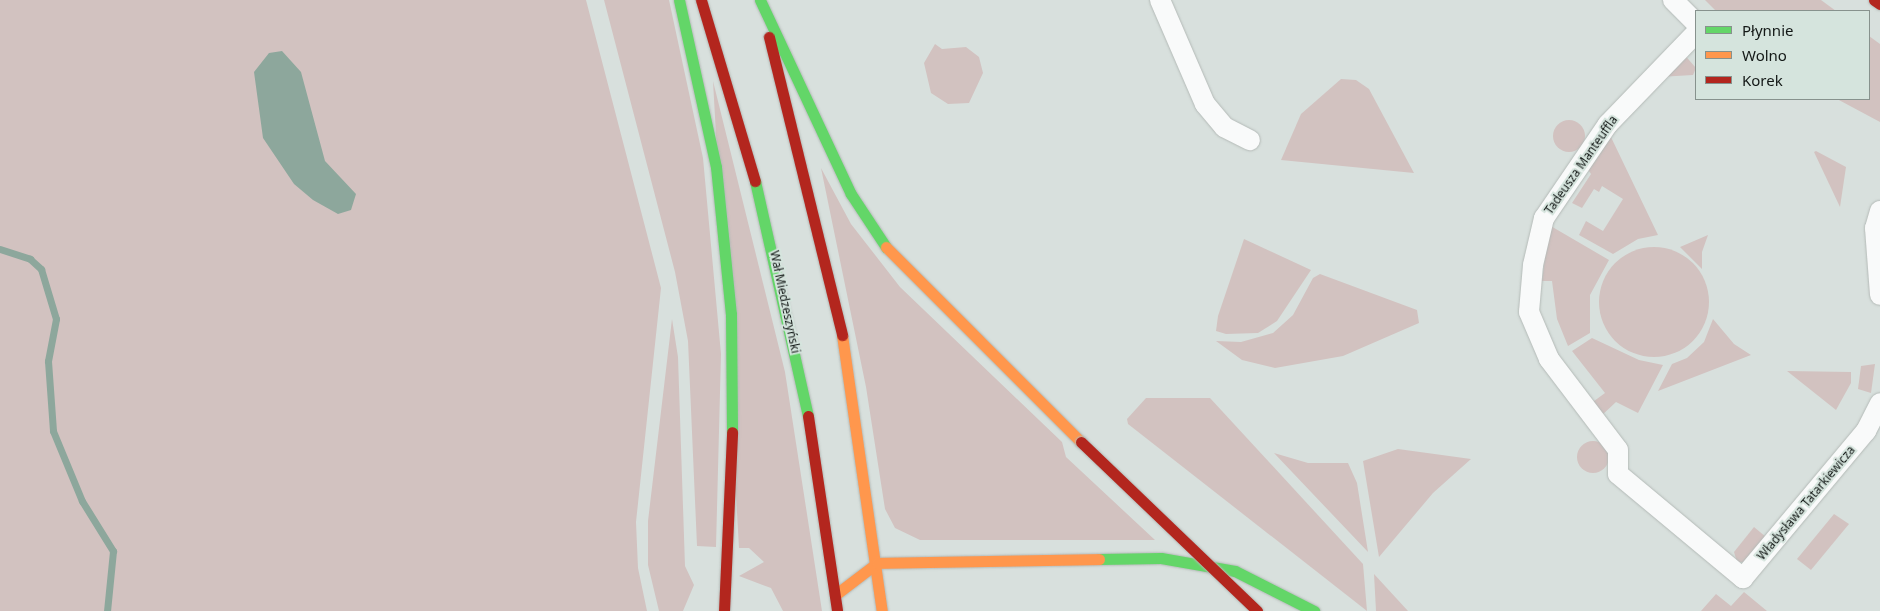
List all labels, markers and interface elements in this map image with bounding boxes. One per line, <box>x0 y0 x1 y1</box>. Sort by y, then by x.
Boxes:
legend <box>1695 10 1870 100</box>
text: Płynnie <box>1742 20 1793 40</box>
text: Wolno <box>1742 45 1787 65</box>
text: Korek <box>1742 70 1783 90</box>
street label: Tadeusza Manteuffla <box>1542 113 1620 217</box>
street label: Wał Miedzeszyński <box>767 249 803 355</box>
street label: Władysława Tatarkiewicza <box>1754 443 1858 563</box>

